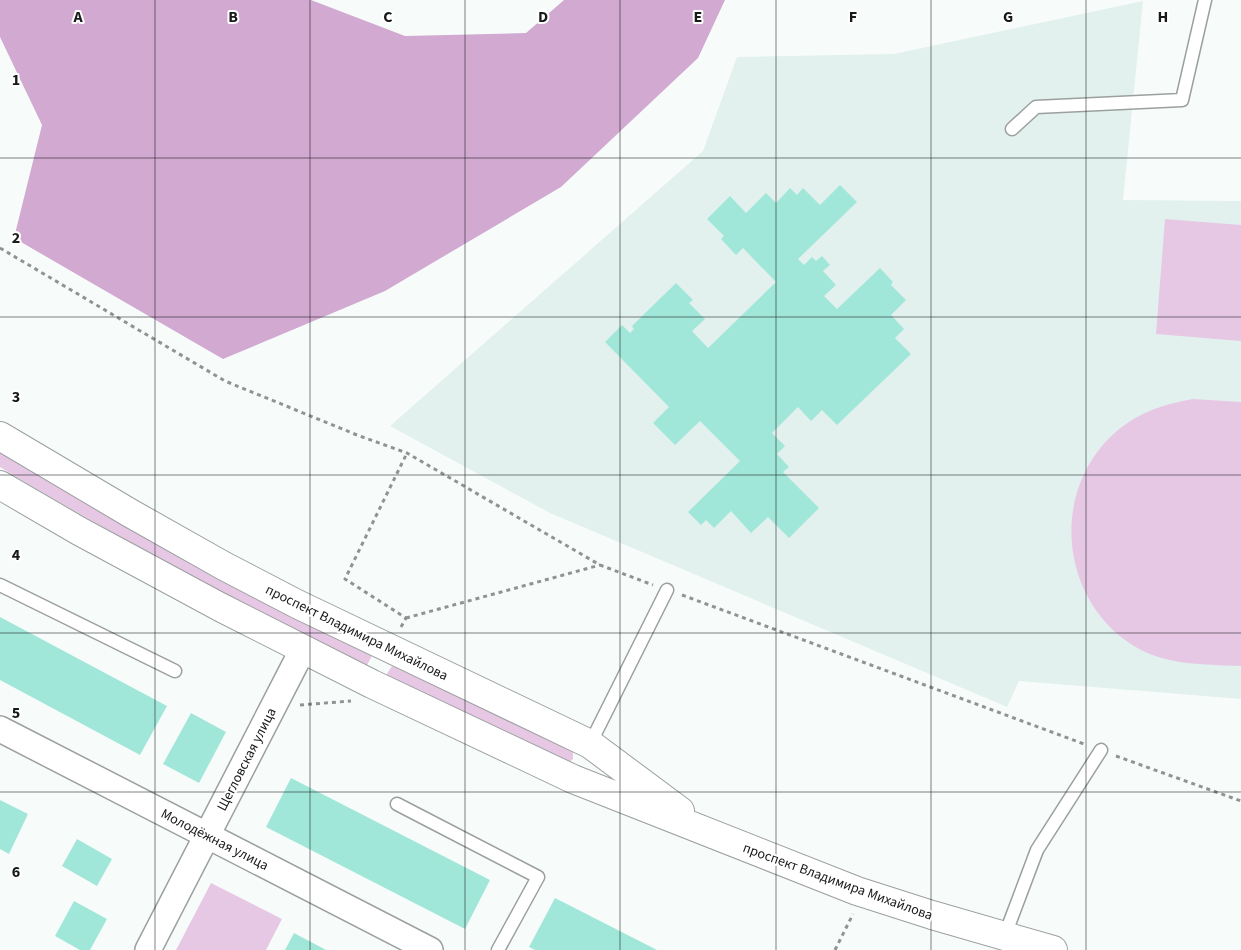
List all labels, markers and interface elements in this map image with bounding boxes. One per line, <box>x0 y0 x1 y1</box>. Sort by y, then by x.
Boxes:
text: A <box>72 6 83 28</box>
text: B <box>228 6 238 28</box>
text: C <box>383 6 393 28</box>
text: D <box>538 6 548 28</box>
text: E <box>694 6 702 28</box>
text: F <box>849 6 857 28</box>
text: G <box>1003 6 1013 28</box>
text: H <box>1158 6 1168 28</box>
text: 1 <box>12 69 20 91</box>
text: 2 <box>12 227 20 249</box>
text: 3 <box>12 386 20 408</box>
text: 4 <box>12 544 21 566</box>
street label: проспект Владимира Михайлова <box>262 580 451 686</box>
text: 5 <box>12 702 20 724</box>
street label: Щегловская улица <box>212 704 282 814</box>
street label: Молодёжная улица <box>157 804 272 876</box>
street label: проспект Владимира Михайлова <box>740 838 935 926</box>
text: 6 <box>12 861 20 883</box>

